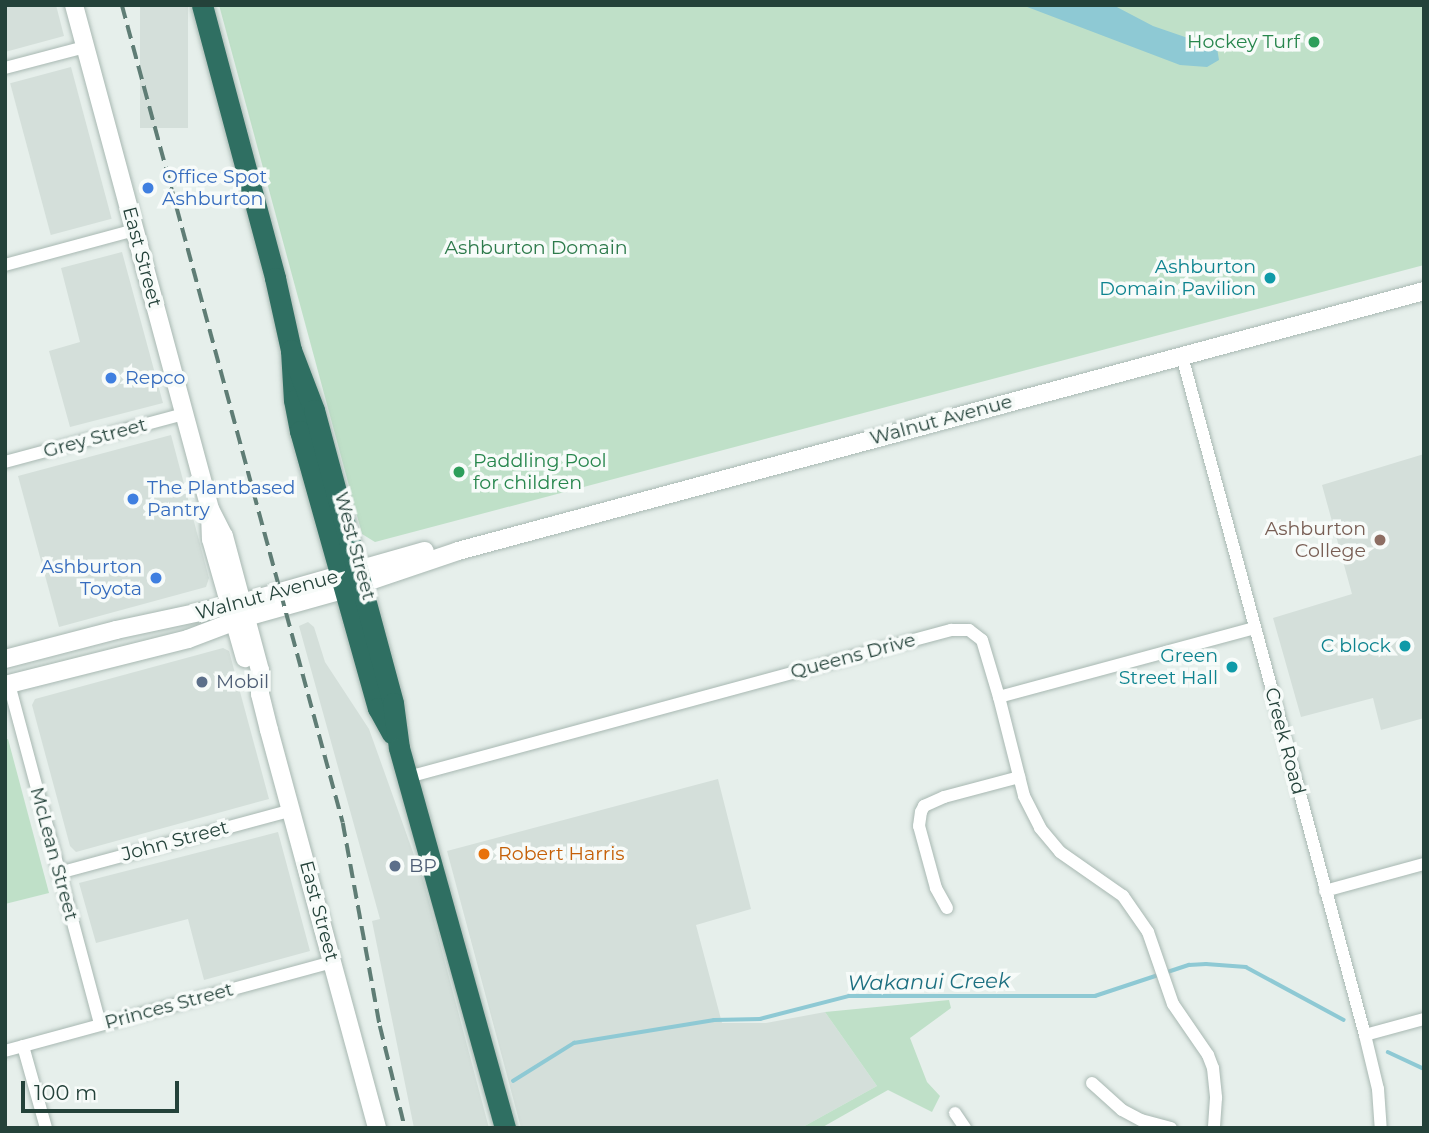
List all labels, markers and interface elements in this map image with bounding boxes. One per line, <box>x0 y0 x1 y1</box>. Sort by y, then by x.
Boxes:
place label: Hockey Turf <box>1187 31 1300 53</box>
marker: Hockey Turf <box>1306 34 1322 50</box>
place label: Office Spot Ashburton <box>162 166 267 210</box>
marker: Office Spot Ashburton <box>140 180 156 196</box>
street label: East Street <box>118 204 166 310</box>
park label: Ashburton Domain <box>444 237 628 259</box>
place label: Ashburton Domain Pavilion <box>1099 256 1256 300</box>
marker: Ashburton Domain Pavilion <box>1262 270 1278 286</box>
place label: Repco <box>125 367 186 389</box>
marker: Repco <box>103 370 119 386</box>
street label: Walnut Avenue <box>867 390 1015 450</box>
street label: Grey Street <box>41 413 149 463</box>
place label: Paddling Pool for children <box>473 450 607 494</box>
marker: Paddling Pool for children <box>451 464 467 480</box>
place label: The Plantbased Pantry <box>147 477 295 521</box>
street label: West Street <box>330 489 380 603</box>
marker: The Plantbased Pantry <box>125 491 141 507</box>
place label: Ashburton College <box>1265 518 1366 562</box>
marker: Ashburton College <box>1372 532 1388 548</box>
place label: Ashburton Toyota <box>41 556 142 600</box>
street label: Walnut Avenue <box>193 565 341 625</box>
marker: Ashburton Toyota <box>148 570 164 586</box>
street label: Queens Drive <box>788 628 918 684</box>
place label: C block <box>1321 635 1391 657</box>
marker: C block <box>1397 638 1413 654</box>
place label: Green Street Hall <box>1119 645 1218 689</box>
marker: Green Street Hall <box>1224 659 1240 675</box>
place label: Mobil <box>216 671 269 693</box>
marker: Mobil <box>194 674 210 690</box>
street label: Creek Road <box>1260 685 1310 797</box>
street label: McLean Street <box>25 785 83 923</box>
street label: John Street <box>119 816 231 866</box>
place label: Robert Harris <box>498 843 625 865</box>
marker: Robert Harris <box>476 846 492 862</box>
place label: BP <box>409 855 437 877</box>
street label: East Street <box>295 858 343 964</box>
marker: BP <box>387 858 403 874</box>
water label: Wakanui Creek <box>847 968 1011 996</box>
street label: Princes Street <box>102 978 236 1034</box>
scale bar <box>24 1066 182 1110</box>
text: 100 m <box>34 1080 97 1105</box>

